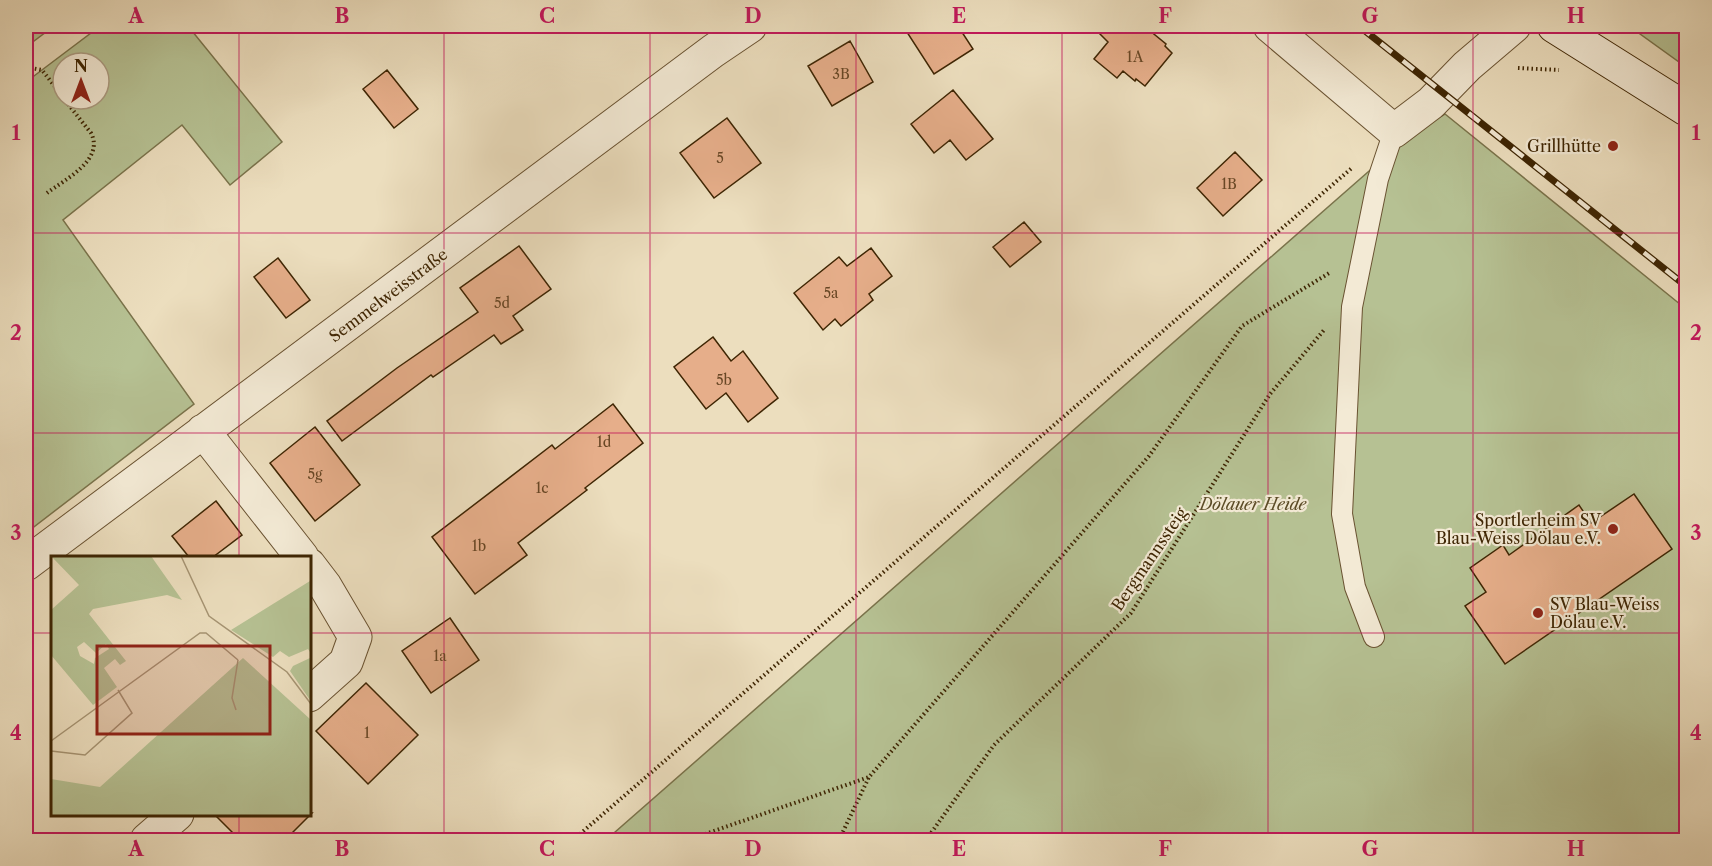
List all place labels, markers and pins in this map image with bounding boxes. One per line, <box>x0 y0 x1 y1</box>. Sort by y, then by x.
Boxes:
place label: Grillhütte <box>1527 136 1601 156</box>
marker: Grillhütte <box>1606 139 1620 153</box>
place label: Sportlerheim SV Blau-Weiss Dölau e.V. <box>1436 510 1601 548</box>
marker: Sportlerheim SV Blau-Weiss Dölau e.V. <box>1606 522 1620 536</box>
place label: SV Blau-Weiss Dölau e.V. <box>1550 594 1659 632</box>
marker: SV Blau-Weiss Dölau e.V. <box>1531 606 1545 620</box>

